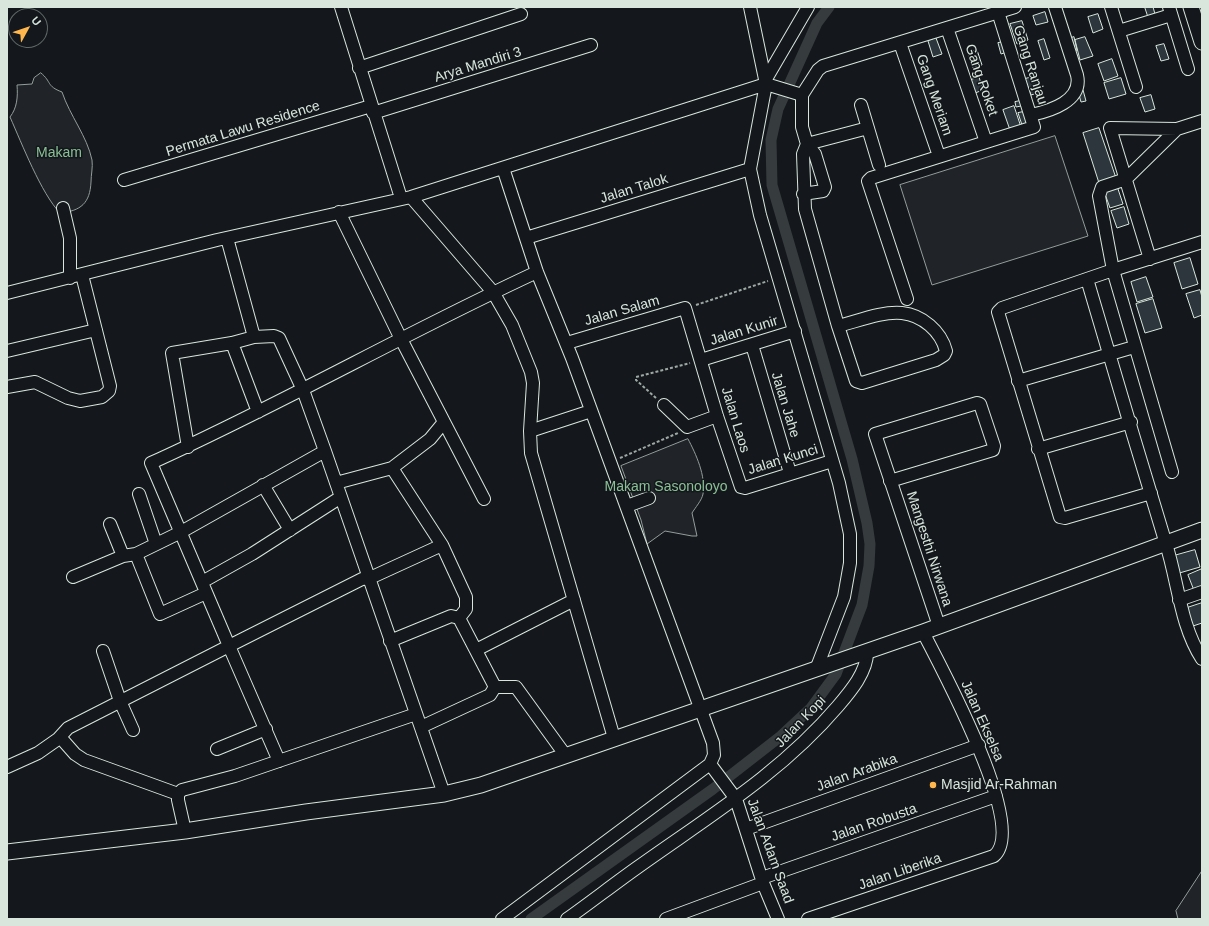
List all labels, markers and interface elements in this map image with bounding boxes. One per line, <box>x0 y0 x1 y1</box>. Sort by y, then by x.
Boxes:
north arrow <box>8 8 48 48</box>
text: U <box>29 14 44 28</box>
street label: Gang Ranjau <box>1009 23 1051 107</box>
street label: Gang Roket <box>961 42 1001 118</box>
street label: Arya Mandiri 3 <box>432 44 524 86</box>
street label: Gang Meriam <box>912 52 956 138</box>
street label: Permata Lawu Residence <box>164 98 322 160</box>
park label: Makam <box>36 145 82 161</box>
street label: Jalan Talok <box>598 171 670 207</box>
street label: Jalan Salam <box>583 292 661 330</box>
street label: Jalan Kunir <box>708 313 780 349</box>
street label: Jalan Jahe <box>767 370 803 440</box>
street label: Jalan Laos <box>717 385 753 455</box>
street label: Jalan Kunci <box>746 441 820 479</box>
park label: Makam Sasonoloyo <box>605 479 727 495</box>
street label: Mangesthi Nirwana <box>902 489 956 609</box>
street label: Jalan Ekselsa <box>957 678 1007 764</box>
street label: Jalan Kopi <box>772 693 830 751</box>
street label: Jalan Arabika <box>814 751 900 795</box>
place label: Masjid Ar-Rahman <box>941 777 1057 793</box>
marker: Masjid Ar-Rahman <box>928 780 938 790</box>
street label: Jalan Adam Saad <box>743 796 797 906</box>
street label: Jalan Robusta <box>829 800 919 846</box>
street label: Jalan Liberika <box>856 850 944 894</box>

